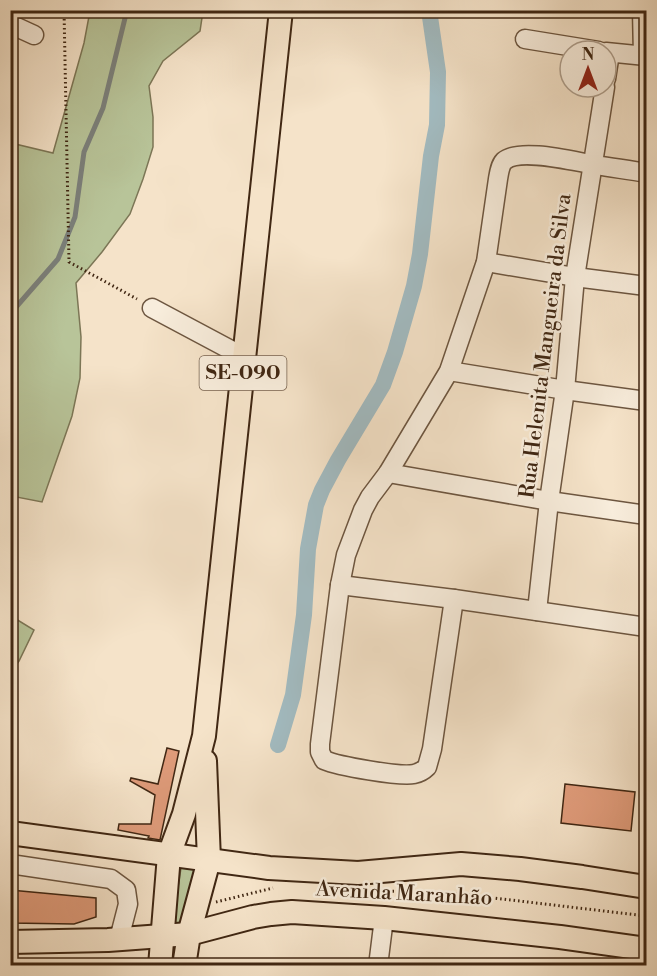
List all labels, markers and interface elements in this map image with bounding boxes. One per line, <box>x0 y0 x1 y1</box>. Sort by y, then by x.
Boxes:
north arrow <box>558 39 618 99</box>
text: N <box>582 45 595 65</box>
street label: Rua Helenita Mangueira da Silva <box>514 192 578 500</box>
road number: SE-090 <box>200 356 286 390</box>
street label: Avenida Maranhão <box>314 876 493 912</box>

